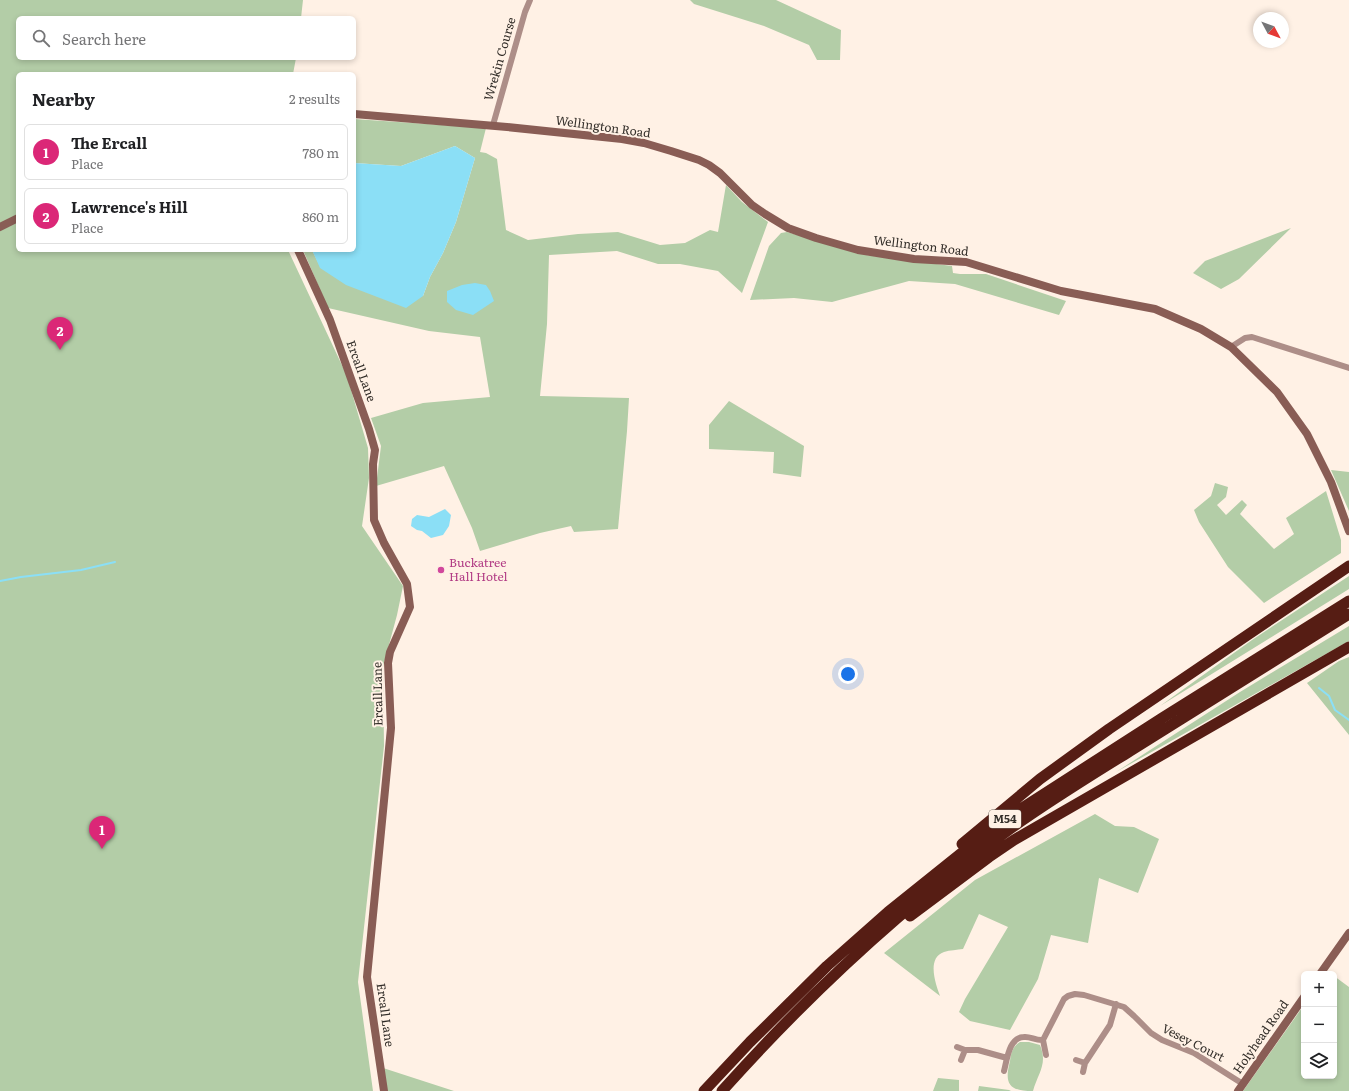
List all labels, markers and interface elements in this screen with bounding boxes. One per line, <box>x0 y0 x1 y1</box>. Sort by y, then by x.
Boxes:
north arrow <box>1253 12 1289 48</box>
street label: Wrekin Course <box>479 15 520 103</box>
search box <box>16 16 356 60</box>
icon: search <box>30 27 52 49</box>
text: Search here <box>62 27 146 50</box>
text: Nearby <box>32 86 95 111</box>
text: 2 results <box>289 89 340 108</box>
street label: Wellington Road <box>554 110 653 142</box>
text: The Ercall <box>71 131 147 154</box>
text: 1 <box>43 143 49 162</box>
text: 780 m <box>303 143 339 162</box>
text: Place <box>71 154 103 173</box>
text: Lawrence's Hill <box>71 195 188 218</box>
text: 2 <box>43 207 49 226</box>
text: 860 m <box>302 207 339 226</box>
text: Place <box>71 218 103 237</box>
street label: Wellington Road <box>872 230 970 260</box>
pin: 2 <box>47 317 73 350</box>
street label: Ercall Lane <box>343 337 381 404</box>
place label: Buckatree Hall Hotel <box>449 553 508 585</box>
marker: Buckatree Hall Hotel <box>436 565 446 575</box>
street label: Ercall Lane <box>367 662 387 726</box>
your location <box>838 664 858 684</box>
road number: M54 <box>989 810 1021 828</box>
pin: 1 <box>89 816 115 849</box>
map controls <box>1301 971 1337 1079</box>
button: + <box>1301 971 1337 1007</box>
street label: Ercall Lane <box>373 982 399 1048</box>
street label: Holyhead Road <box>1228 995 1293 1077</box>
button: − <box>1301 1007 1337 1043</box>
street label: Vesey Court <box>1159 1019 1228 1066</box>
button: layers <box>1301 1043 1337 1079</box>

